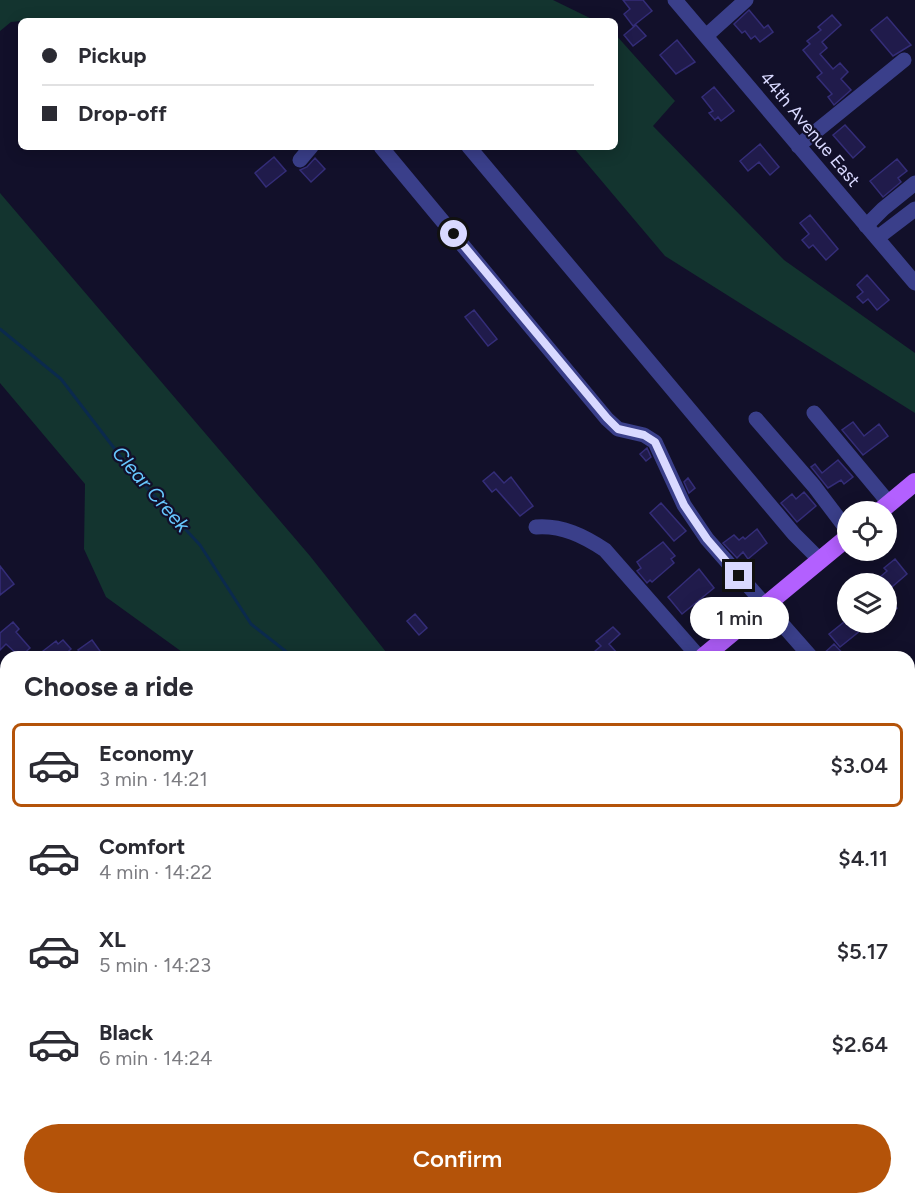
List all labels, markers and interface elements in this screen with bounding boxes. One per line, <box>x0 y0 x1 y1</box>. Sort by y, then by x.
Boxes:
text: Pickup <box>78 42 147 69</box>
street label: 44th Avenue East <box>755 67 865 191</box>
text: Drop-off <box>78 100 167 127</box>
route start <box>440 220 467 247</box>
water label: Clear Creek <box>107 441 196 538</box>
map controls <box>837 501 897 633</box>
button: locate <box>837 501 897 561</box>
route end <box>725 562 752 589</box>
button: layers <box>837 573 897 633</box>
callout: 1 min <box>690 597 789 639</box>
text: 1 min <box>716 606 763 630</box>
text: Choose a ride <box>24 670 193 703</box>
icon: car <box>27 738 81 792</box>
text: Economy <box>99 740 194 767</box>
text: $3.04 <box>830 752 888 779</box>
text: 3 min · 14:21 <box>99 767 208 791</box>
icon: car <box>27 831 81 885</box>
text: Comfort <box>99 833 185 860</box>
text: $4.11 <box>838 845 888 872</box>
text: 4 min · 14:22 <box>99 860 212 884</box>
icon: car <box>27 924 81 978</box>
text: XL <box>99 926 126 953</box>
text: $5.17 <box>837 938 888 965</box>
text: 5 min · 14:23 <box>99 953 211 977</box>
icon: car <box>27 1017 81 1071</box>
text: Black <box>99 1019 153 1046</box>
text: $2.64 <box>832 1031 888 1058</box>
text: 6 min · 14:24 <box>99 1046 212 1070</box>
button: Confirm <box>24 1124 891 1193</box>

